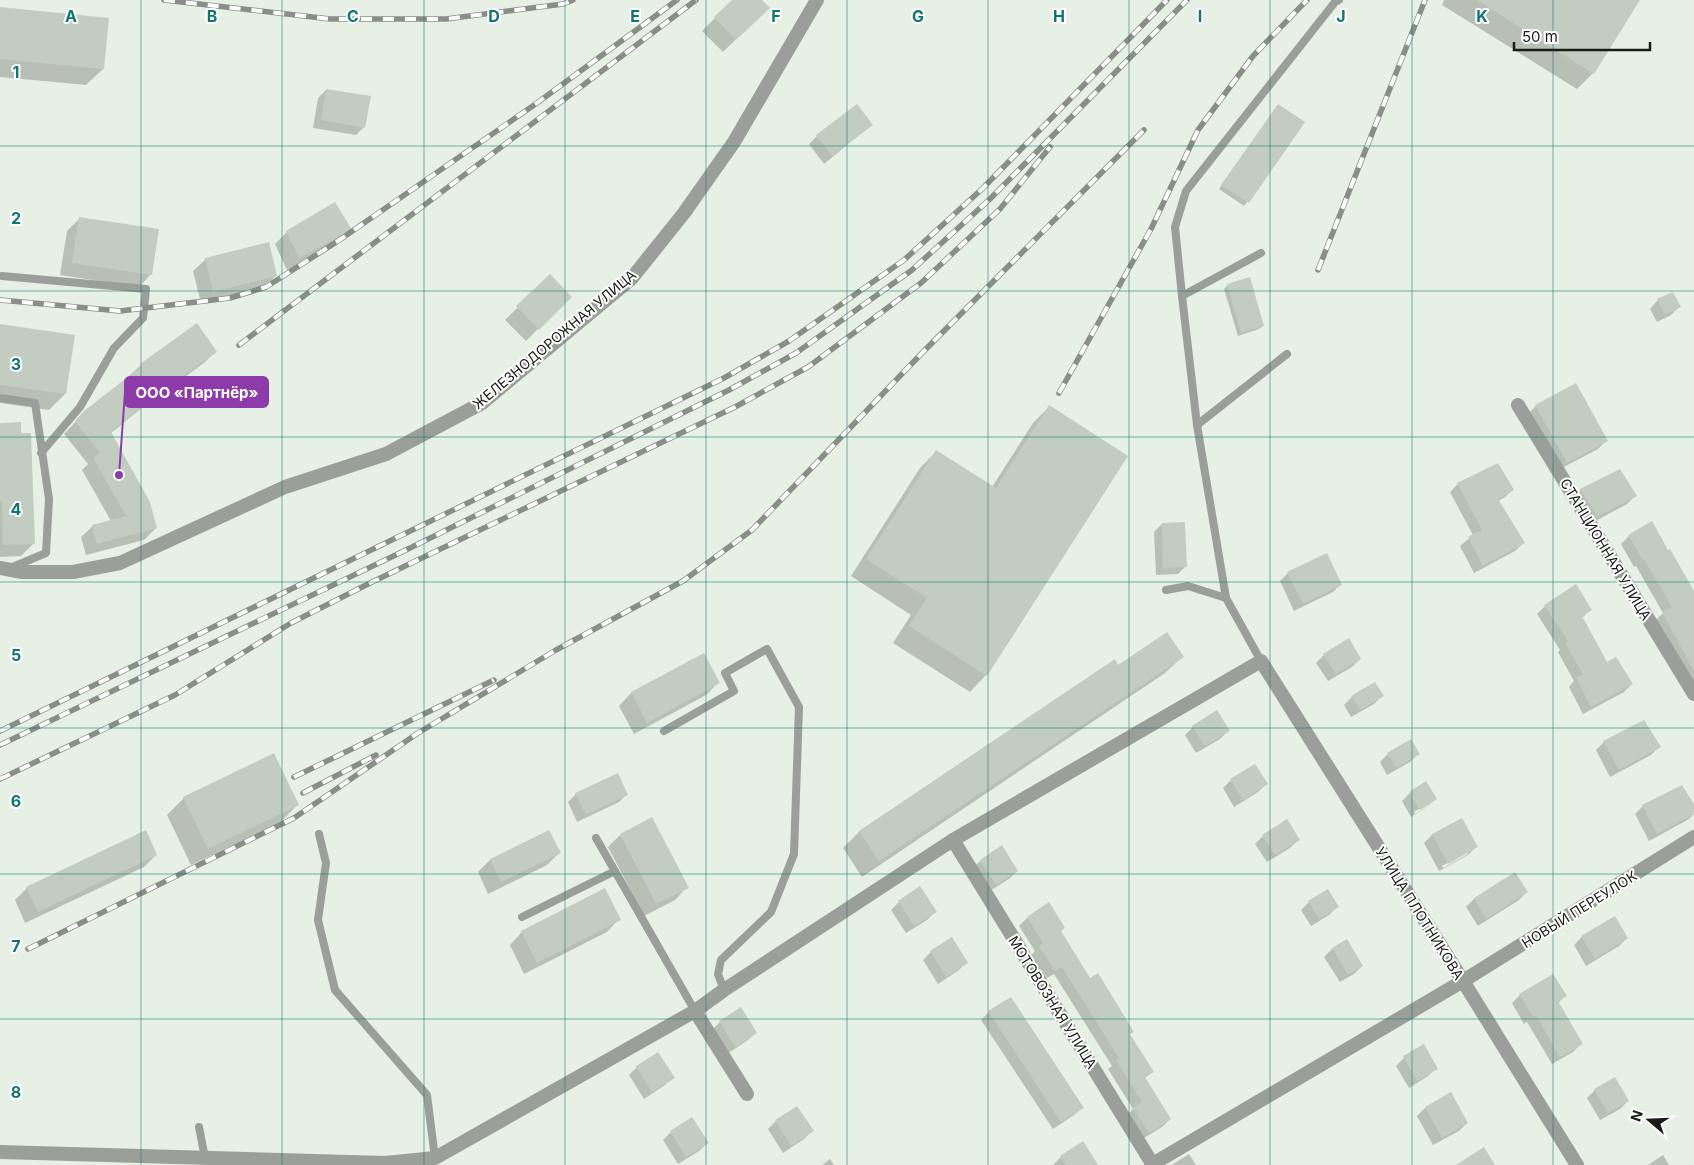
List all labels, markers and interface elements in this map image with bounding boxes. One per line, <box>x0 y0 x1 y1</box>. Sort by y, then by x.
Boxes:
text: A <box>65 6 77 26</box>
text: B <box>207 6 217 26</box>
text: C <box>347 6 359 26</box>
text: D <box>488 6 500 26</box>
text: E <box>630 6 640 26</box>
text: F <box>771 6 781 26</box>
text: G <box>912 6 924 26</box>
text: H <box>1053 6 1065 26</box>
text: I <box>1198 6 1202 26</box>
text: J <box>1336 6 1346 26</box>
text: K <box>1476 6 1488 26</box>
scale bar <box>1514 20 1650 52</box>
text: 50 m <box>1522 27 1558 46</box>
text: 1 <box>13 62 19 82</box>
text: 2 <box>11 208 21 228</box>
street label: ЖЕЛЕЗНОДОРОЖНАЯ УЛИЦА <box>469 266 639 412</box>
text: 3 <box>11 354 21 374</box>
callout: ООО «Партнёр» <box>125 377 268 407</box>
text: ООО «Партнёр» <box>136 383 259 402</box>
street label: СТАНЦИОННАЯ УЛИЦА <box>1557 475 1655 623</box>
text: 4 <box>11 499 22 519</box>
text: 5 <box>11 645 21 665</box>
text: 6 <box>11 791 21 811</box>
street label: УЛИЦА ПЛОТНИКОВА <box>1372 844 1468 983</box>
street label: НОВЫЙ ПЕРЕУЛОК <box>1518 865 1640 951</box>
street label: МОТОВОЗНАЯ УЛИЦА <box>1005 932 1101 1072</box>
text: 7 <box>11 936 21 956</box>
text: 8 <box>11 1082 21 1102</box>
north arrow <box>1624 1095 1674 1145</box>
text: N <box>1626 1108 1646 1123</box>

